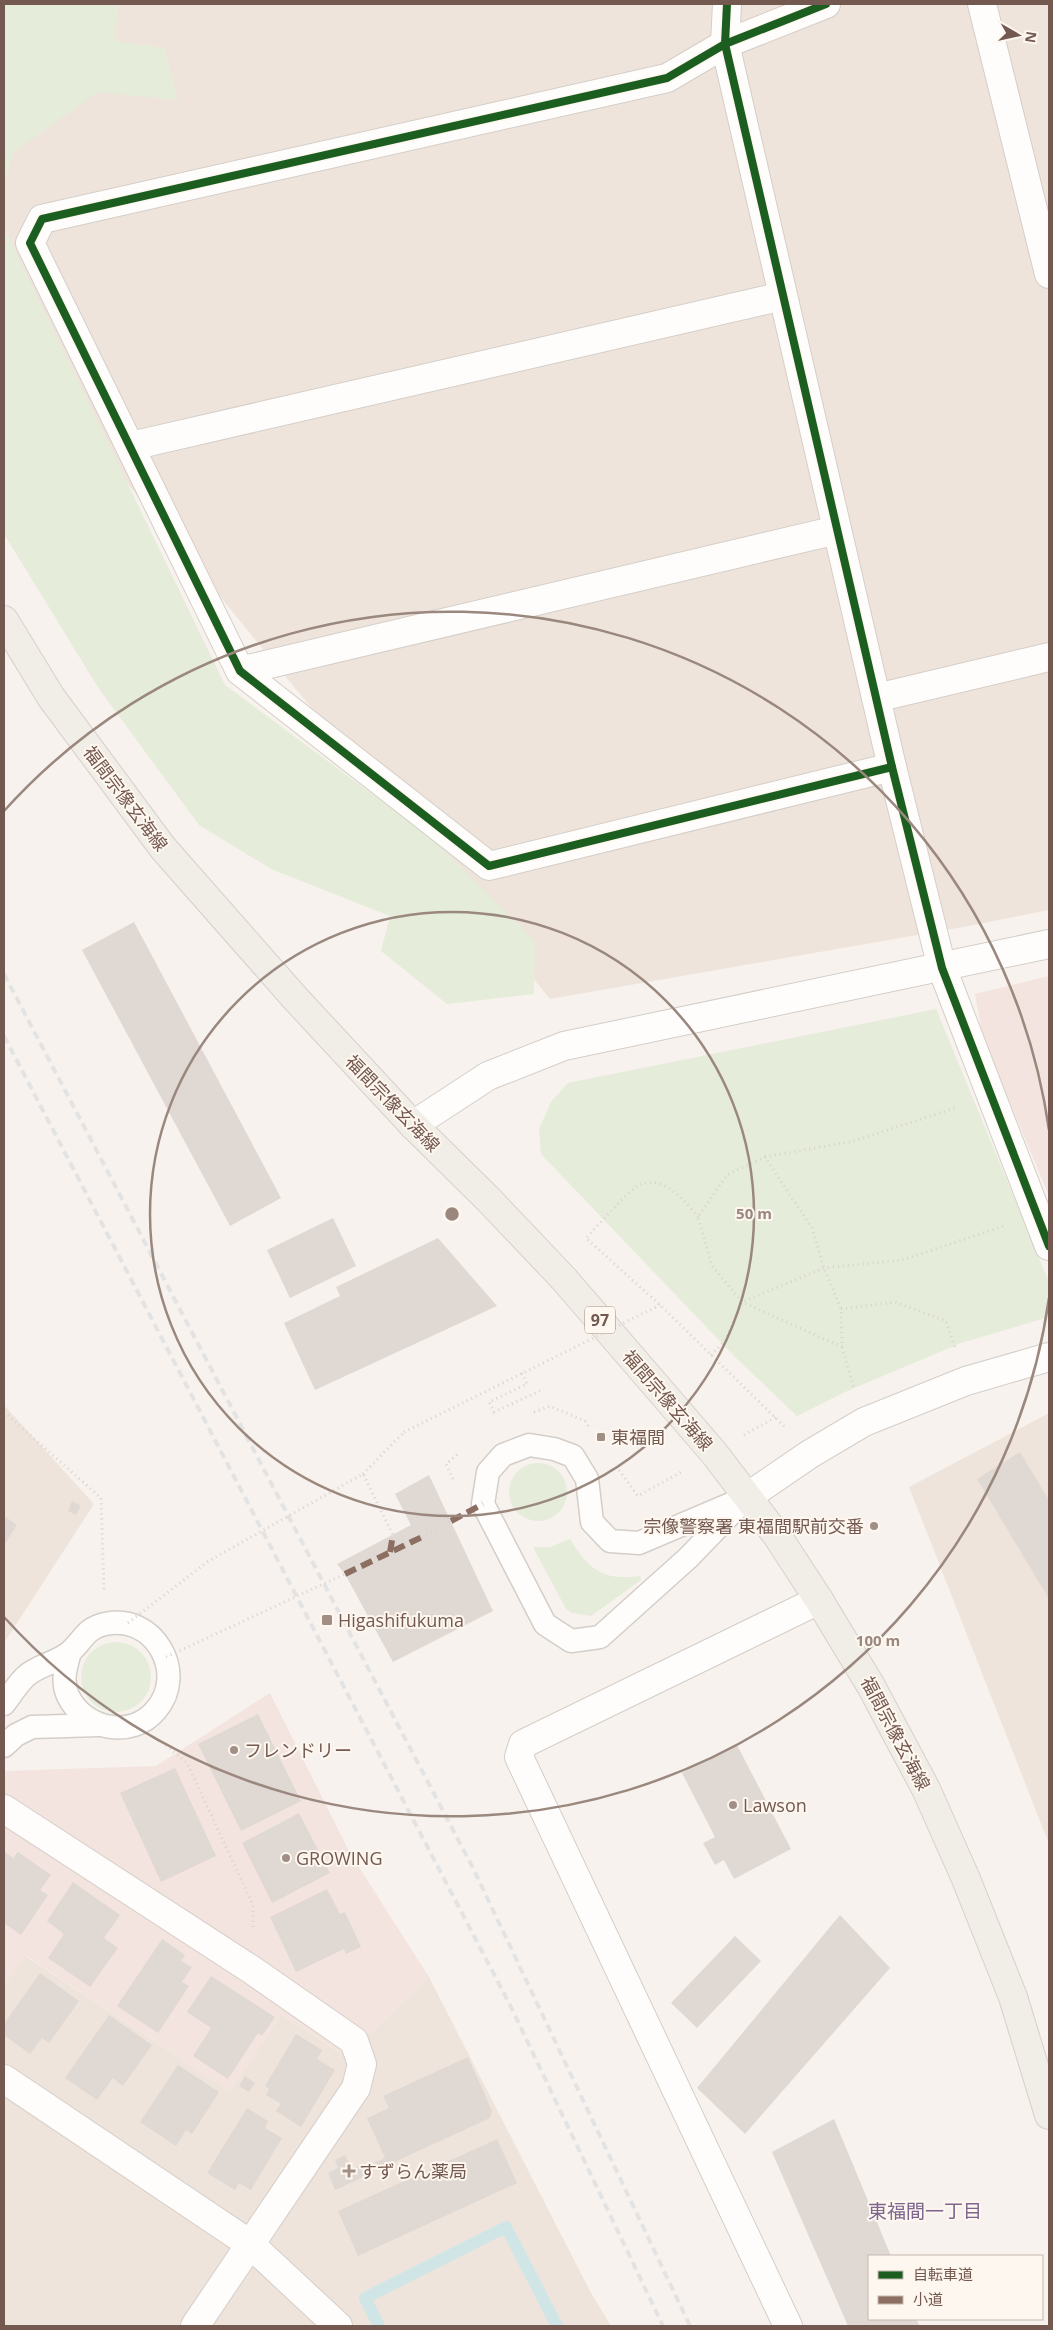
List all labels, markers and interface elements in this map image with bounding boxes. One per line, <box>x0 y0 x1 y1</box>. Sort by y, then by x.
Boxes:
north arrow <box>993 10 1043 60</box>
text: N <box>1021 30 1042 44</box>
street label: 福間宗像玄海線 <box>79 740 173 856</box>
street label: 福間宗像玄海線 <box>341 1049 445 1157</box>
text: 50 m <box>736 1203 772 1223</box>
centre of rings <box>443 1205 461 1223</box>
road number: 97 <box>585 1306 615 1334</box>
street label: 福間宗像玄海線 <box>618 1345 718 1455</box>
place label: 東福間 <box>611 1425 665 1449</box>
marker: 東福間 <box>595 1431 607 1443</box>
place label: 宗像警察署 東福間駅前交番 <box>643 1514 864 1538</box>
marker: 宗像警察署 東福間駅前交番 <box>868 1520 880 1532</box>
place label: Higashifukuma <box>338 1608 464 1632</box>
marker: Higashifukuma <box>320 1613 334 1627</box>
text: 100 m <box>856 1630 900 1650</box>
street label: 福間宗像玄海線 <box>856 1672 936 1794</box>
place label: フレンドリー <box>244 1738 352 1762</box>
marker: フレンドリー <box>228 1744 240 1756</box>
place label: Lawson <box>743 1793 807 1817</box>
marker: Lawson <box>727 1799 739 1811</box>
place label: GROWING <box>296 1846 382 1870</box>
marker: GROWING <box>280 1852 292 1864</box>
place label: すずらん薬局 <box>359 2159 467 2183</box>
marker: すずらん薬局 <box>343 2165 355 2177</box>
district label: 東福間一丁目 <box>868 2198 982 2224</box>
legend <box>868 2255 1043 2320</box>
text: 自転車道 <box>913 2264 973 2284</box>
text: 小道 <box>913 2289 943 2309</box>

